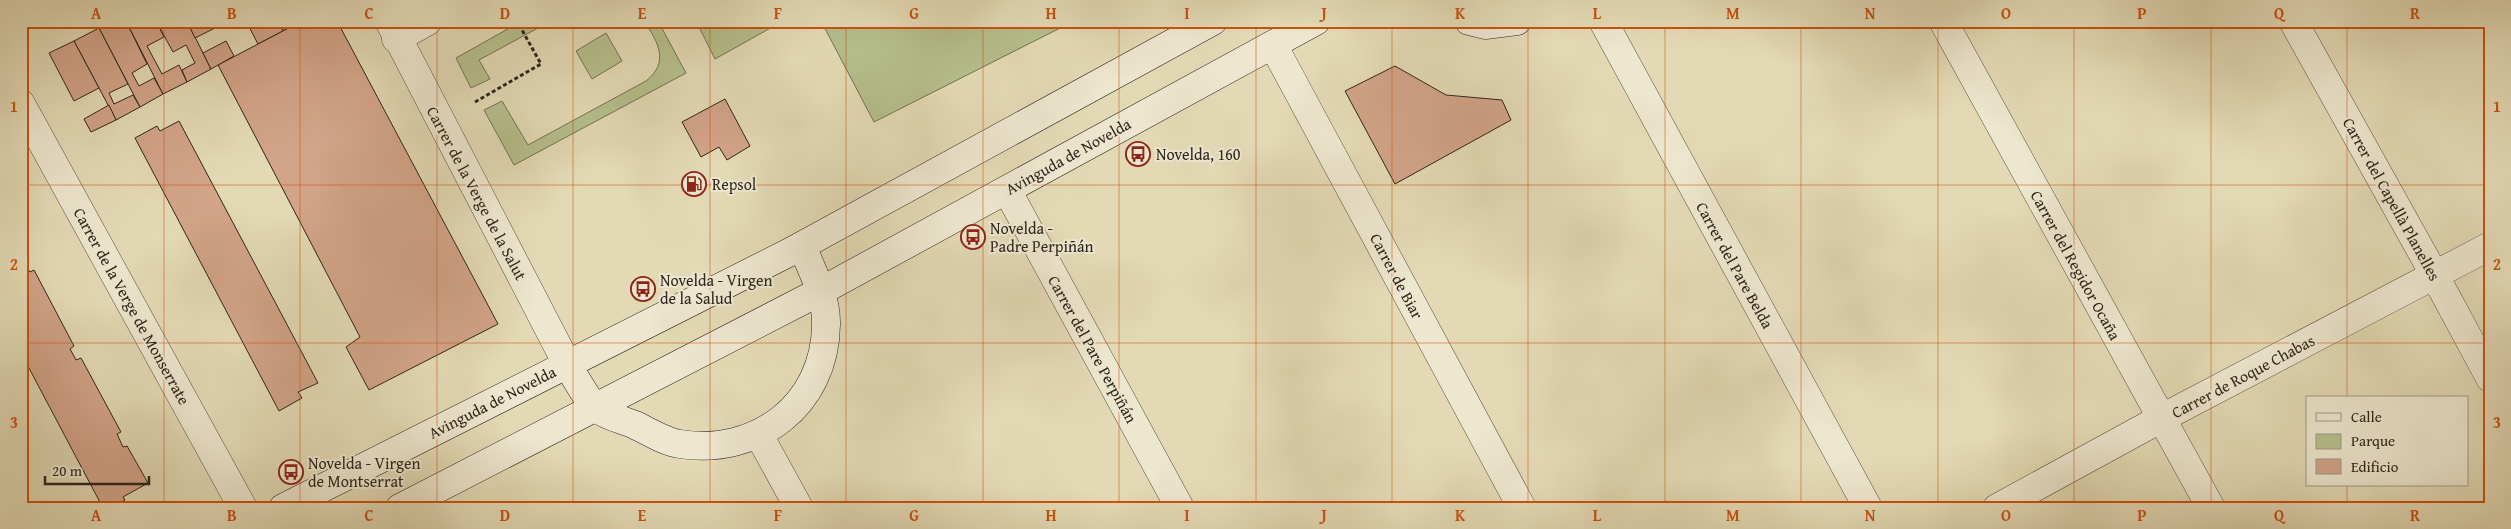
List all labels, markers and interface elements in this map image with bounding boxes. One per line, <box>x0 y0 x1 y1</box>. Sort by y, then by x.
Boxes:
text: A <box>91 1 102 25</box>
text: B <box>227 1 237 25</box>
text: C <box>364 1 374 25</box>
text: D <box>500 1 510 25</box>
text: E <box>638 1 647 25</box>
text: F <box>774 1 782 25</box>
text: G <box>909 1 919 25</box>
text: H <box>1045 1 1057 25</box>
text: I <box>1184 1 1190 25</box>
text: J <box>1318 1 1327 25</box>
text: K <box>1455 1 1466 25</box>
text: L <box>1593 1 1602 25</box>
text: M <box>1726 1 1740 25</box>
text: N <box>1865 1 1876 25</box>
text: O <box>2001 1 2011 25</box>
text: P <box>2137 1 2147 25</box>
text: Q <box>2274 1 2286 25</box>
text: R <box>2410 1 2420 25</box>
text: 1 <box>10 94 18 118</box>
text: 1 <box>2493 94 2501 118</box>
street label: Carrer de la Verge de la Salut <box>421 102 533 285</box>
street label: Avinguda de Novelda <box>1001 111 1135 200</box>
street label: Carrer del Capellà Planelles <box>2337 113 2447 285</box>
bus stop icon: Novelda, 160 <box>1125 141 1151 167</box>
place label: Novelda, 160 <box>1156 142 1241 166</box>
fuel station icon: Repsol <box>681 171 707 197</box>
place label: Repsol <box>712 172 757 196</box>
street label: Carrer del Regidor Ocaña <box>2025 186 2127 345</box>
street label: Carrer del Pare Belda <box>1690 197 1780 333</box>
street label: Carrer de la Verge de Monserrate <box>68 203 196 409</box>
place label: Novelda - Padre Perpiñán <box>990 216 1093 258</box>
bus stop icon: Novelda - Padre Perpiñán <box>960 224 986 250</box>
street label: Carrer de Biar <box>1364 229 1430 324</box>
text: 2 <box>10 252 18 276</box>
text: 2 <box>2493 252 2501 276</box>
place label: Novelda - Virgen de la Salud <box>660 268 773 310</box>
street label: Carrer del Pare Perpiñán <box>1042 271 1144 427</box>
bus stop icon: Novelda - Virgen de la Salud <box>630 276 656 302</box>
street label: Carrer de Roque Chabas <box>2167 328 2319 424</box>
street label: Avinguda de Novelda <box>424 359 560 445</box>
legend <box>2306 396 2468 486</box>
text: Calle <box>2351 406 2382 427</box>
text: 3 <box>10 410 18 434</box>
text: 3 <box>2493 410 2501 434</box>
text: Parque <box>2351 430 2395 451</box>
place label: Novelda - Virgen de Montserrat <box>308 451 421 493</box>
scale bar <box>45 454 149 486</box>
text: Edificio <box>2351 456 2399 477</box>
bus stop icon: Novelda - Virgen de Montserrat <box>278 459 304 485</box>
text: 20 m <box>52 460 83 481</box>
text: A <box>91 503 102 527</box>
text: B <box>227 503 237 527</box>
text: C <box>364 503 374 527</box>
text: D <box>500 503 510 527</box>
text: E <box>638 503 647 527</box>
text: F <box>774 503 782 527</box>
text: G <box>909 503 919 527</box>
text: H <box>1045 503 1057 527</box>
text: I <box>1184 503 1190 527</box>
text: J <box>1318 503 1327 527</box>
text: K <box>1455 503 1466 527</box>
text: L <box>1593 503 1602 527</box>
text: M <box>1726 503 1740 527</box>
text: N <box>1865 503 1876 527</box>
text: O <box>2001 503 2011 527</box>
text: P <box>2137 503 2147 527</box>
text: Q <box>2274 503 2286 527</box>
text: R <box>2410 503 2420 527</box>

